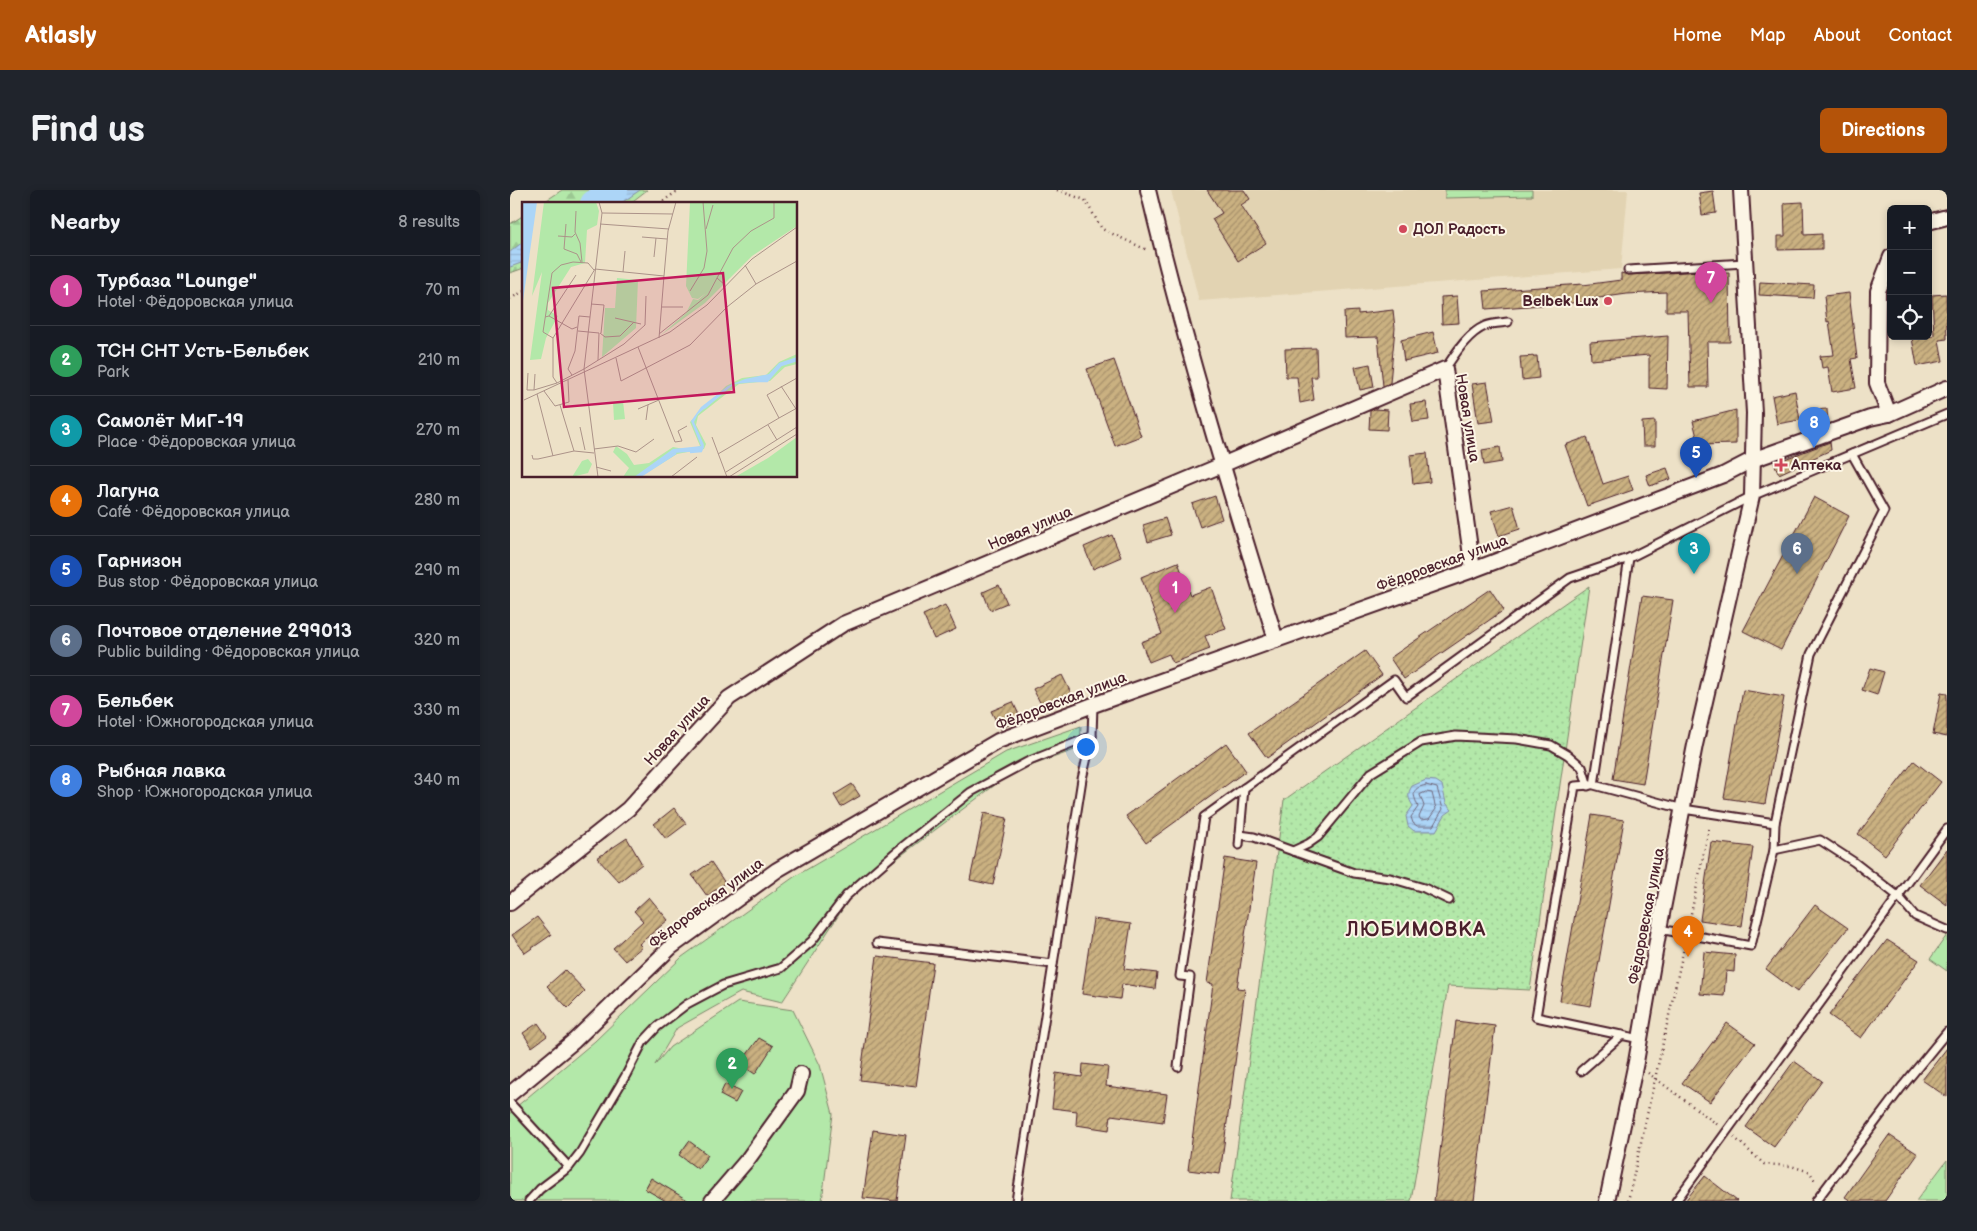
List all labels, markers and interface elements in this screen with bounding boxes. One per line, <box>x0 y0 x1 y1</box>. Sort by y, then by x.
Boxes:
text: Atlasly <box>25 21 96 50</box>
text: Home <box>1673 25 1722 46</box>
text: Map <box>1750 25 1786 46</box>
text: About <box>1814 25 1861 46</box>
text: Contact <box>1889 25 1952 46</box>
button: Directions <box>1820 108 1947 153</box>
text: Find us <box>30 109 145 152</box>
inset map <box>522 202 798 478</box>
map controls <box>1887 205 1932 340</box>
button: + <box>1887 205 1932 250</box>
text: Nearby <box>50 210 120 235</box>
text: 8 results <box>398 213 460 232</box>
place label: ДОЛ Радость <box>1413 220 1506 239</box>
marker: ДОЛ Радость <box>1397 223 1409 235</box>
button: − <box>1887 250 1932 295</box>
pin: 7 <box>1695 262 1727 303</box>
text: Турбаза "Lounge" <box>97 270 257 293</box>
text: 1 <box>63 281 69 300</box>
text: 70 m <box>425 281 460 300</box>
place label: Belbek Lux <box>1522 292 1598 311</box>
text: Hotel · Фёдоровская улица <box>97 293 294 312</box>
marker: Belbek Lux <box>1602 295 1614 307</box>
button: locate <box>1887 295 1932 340</box>
text: ТСН СНТ Усть-Бельбек <box>97 340 309 363</box>
text: 2 <box>61 351 71 370</box>
text: 210 m <box>418 351 460 370</box>
text: Park <box>97 363 129 382</box>
street label: Новая улица <box>1451 372 1484 464</box>
pin: 8 <box>1798 407 1830 448</box>
text: Самолёт МиГ-19 <box>97 410 244 433</box>
text: 3 <box>61 421 71 440</box>
text: 270 m <box>416 421 460 440</box>
text: Place · Фёдоровская улица <box>97 433 296 452</box>
pin: 5 <box>1680 437 1712 478</box>
place label: Аптека <box>1790 456 1842 475</box>
marker: Аптека <box>1775 459 1787 471</box>
text: Лагуна <box>97 480 159 503</box>
text: 4 <box>61 491 71 510</box>
text: 280 m <box>414 491 460 510</box>
street label: Новая улица <box>985 502 1075 555</box>
text: Café · Фёдоровская улица <box>97 503 290 522</box>
street label: Фёдоровская улица <box>1374 531 1511 596</box>
pin: 3 <box>1678 533 1710 574</box>
pin: 6 <box>1781 533 1813 574</box>
text: Гарнизон <box>97 550 182 573</box>
text: 5 <box>61 561 71 580</box>
text: 290 m <box>414 561 460 580</box>
pin: 1 <box>1159 572 1191 613</box>
text: Bus stop · Фёдоровская улица <box>97 573 318 592</box>
text: Почтовое отделение 299013 <box>97 620 352 643</box>
text: 6 <box>61 631 71 650</box>
text: 320 m <box>414 631 460 650</box>
text: Public building · Фёдоровская улица <box>97 643 360 662</box>
street label: Фёдоровская улица <box>993 668 1129 735</box>
text: Бельбек <box>97 690 173 713</box>
street label: Новая улица <box>640 691 714 770</box>
text: 7 <box>62 701 70 720</box>
text: 330 m <box>413 701 460 720</box>
text: Hotel · Южногородская улица <box>97 713 314 732</box>
your location <box>1073 734 1099 760</box>
text: Рыбная лавка <box>97 760 226 783</box>
text: 8 <box>61 771 71 790</box>
text: 340 m <box>413 771 460 790</box>
text: Shop · Южногородская улица <box>97 783 312 802</box>
street label: Фёдоровская улица <box>1624 846 1669 986</box>
street label: Фёдоровская улица <box>645 854 768 953</box>
pin: 4 <box>1672 916 1704 957</box>
district label: ЛЮБИМОВКА <box>1345 918 1486 942</box>
pin: 2 <box>716 1048 748 1089</box>

